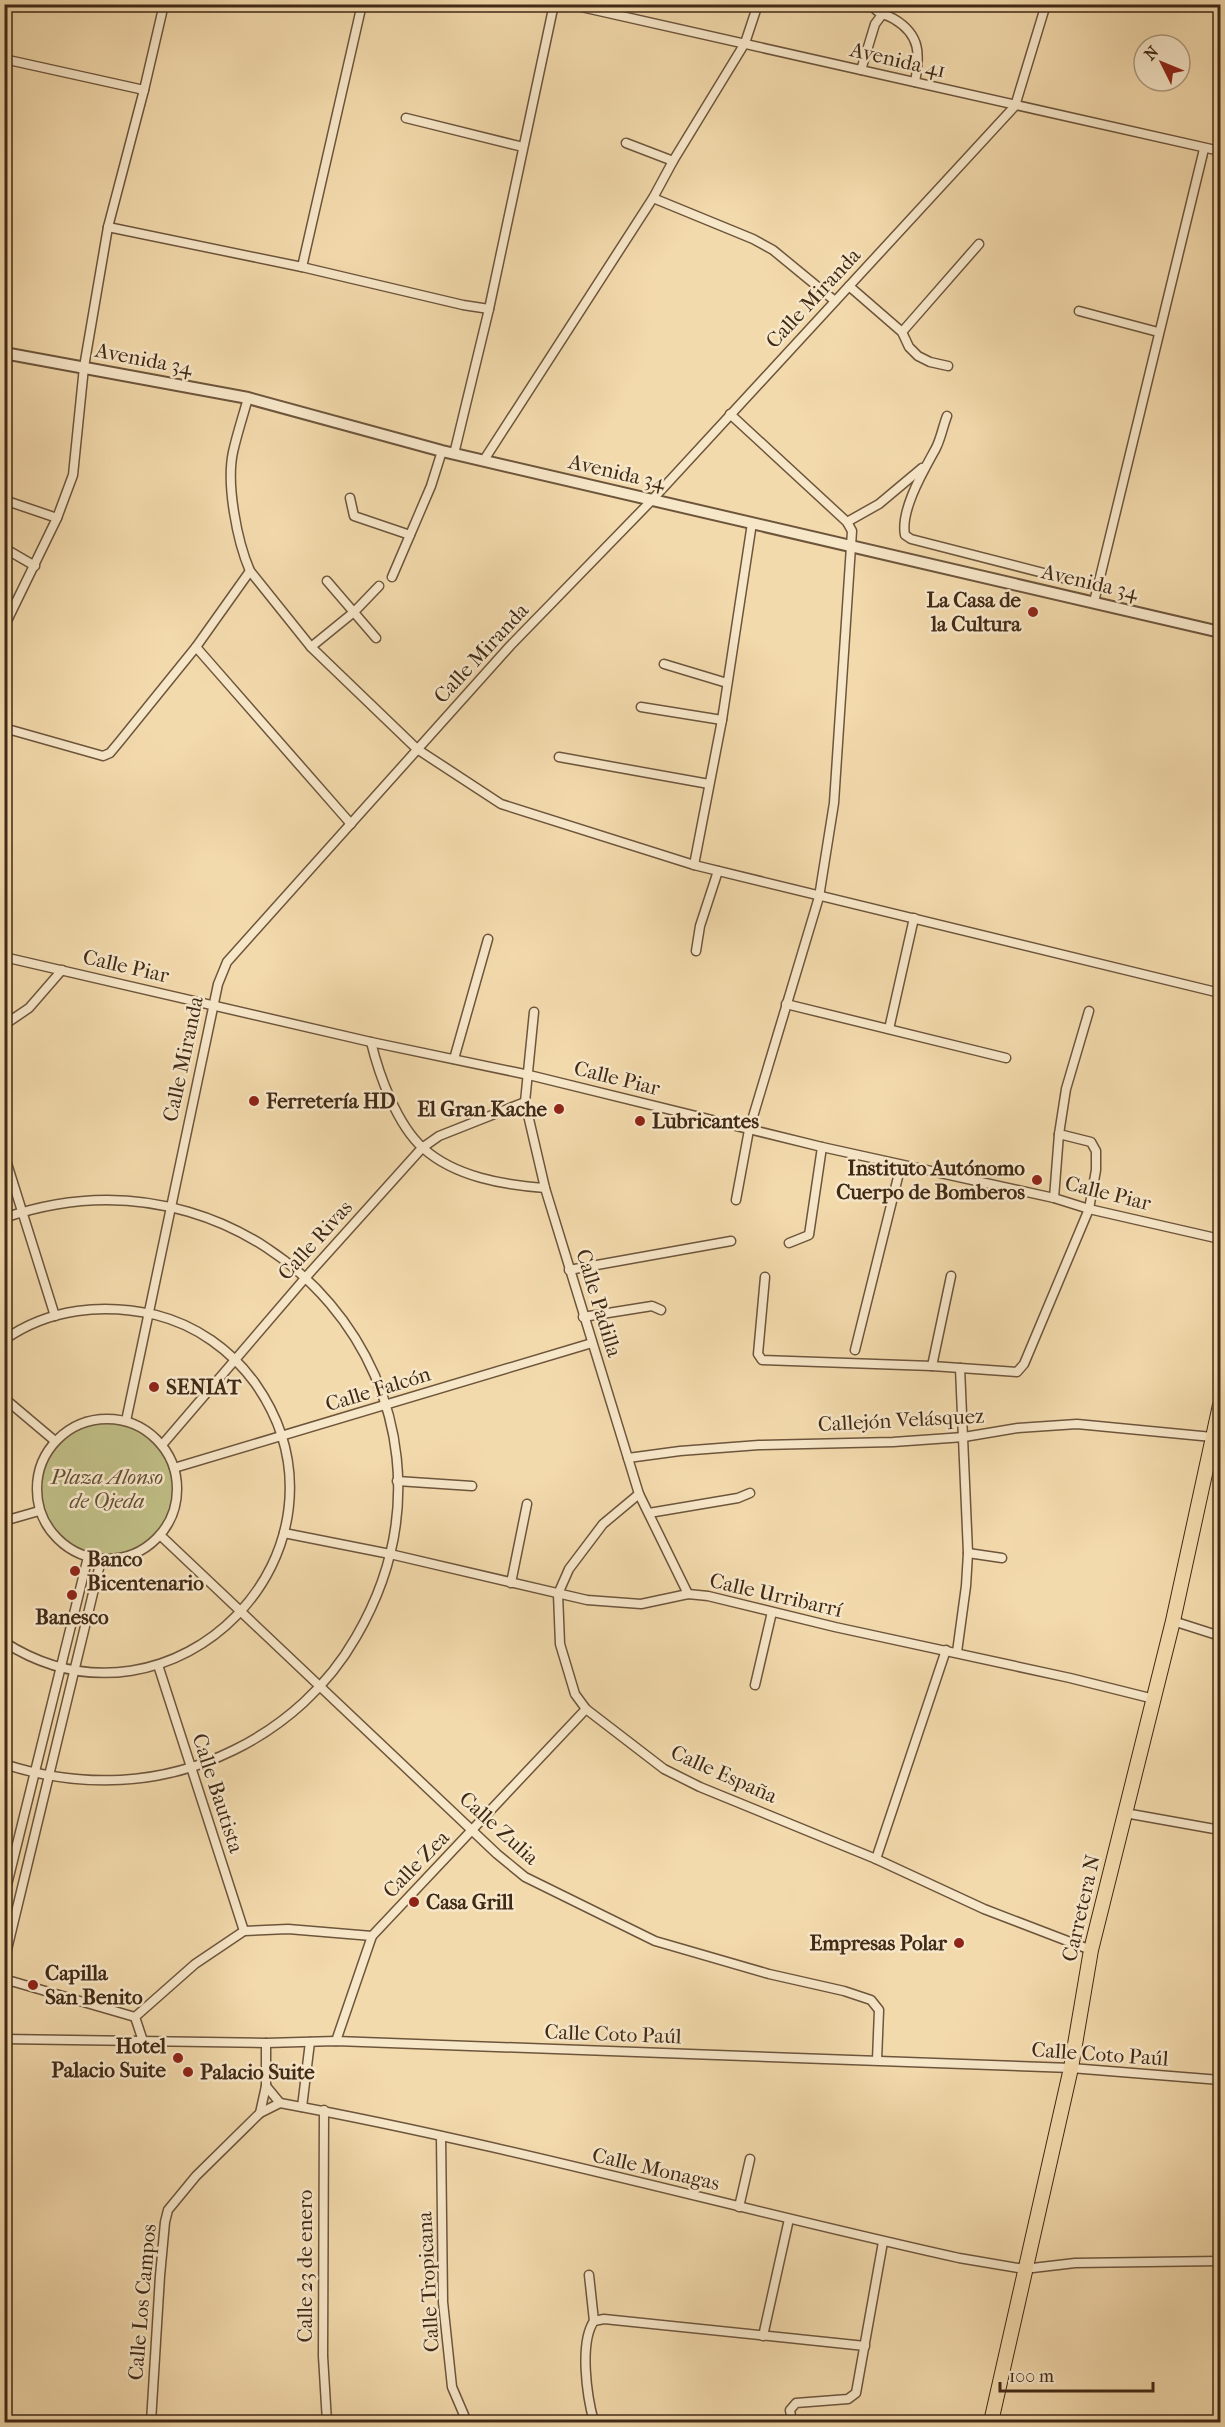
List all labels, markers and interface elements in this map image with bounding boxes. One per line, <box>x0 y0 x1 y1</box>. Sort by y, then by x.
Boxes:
north arrow <box>1132 33 1192 93</box>
street label: Avenida 41 <box>847 37 948 83</box>
text: N <box>1140 42 1163 64</box>
street label: Calle Miranda <box>761 243 865 353</box>
street label: Avenida 34 <box>92 338 195 380</box>
street label: Avenida 34 <box>565 449 668 495</box>
street label: Avenida 34 <box>1038 559 1141 605</box>
place label: La Casa de la Cultura <box>926 588 1022 636</box>
street label: Calle Miranda <box>429 598 533 708</box>
marker: La Casa de la Cultura <box>1026 605 1040 619</box>
street label: Calle Piar <box>81 944 171 988</box>
street label: Calle Miranda <box>158 994 208 1124</box>
street label: Calle Piar <box>572 1056 663 1100</box>
place label: Ferretería HD <box>265 1089 396 1113</box>
marker: Ferretería HD <box>247 1094 261 1108</box>
place label: El Gran Kache <box>417 1097 548 1121</box>
marker: El Gran Kache <box>552 1102 566 1116</box>
place label: Lubricantes <box>652 1109 759 1133</box>
marker: Lubricantes <box>633 1114 647 1128</box>
place label: Instituto Autónomo Cuerpo de Bomberos <box>836 1156 1025 1204</box>
street label: Calle Piar <box>1063 1171 1154 1215</box>
marker: Instituto Autónomo Cuerpo de Bomberos <box>1030 1173 1044 1187</box>
street label: Calle Rivas <box>273 1195 357 1285</box>
street label: Calle Padilla <box>571 1246 627 1360</box>
street label: Calle Falcón <box>323 1362 433 1416</box>
place label: SENIAT <box>166 1375 242 1399</box>
marker: SENIAT <box>147 1380 161 1394</box>
street label: Callejón Velásquez <box>817 1404 985 1436</box>
park label: Plaza Alonso de Ojeda <box>50 1465 163 1513</box>
place label: Banco Bicentenario <box>87 1547 204 1595</box>
marker: Banco Bicentenario <box>68 1564 82 1578</box>
street label: Calle Urribarrí <box>707 1568 845 1622</box>
marker: Banesco <box>65 1588 79 1602</box>
place label: Banesco <box>35 1605 109 1629</box>
street label: Calle Bautista <box>187 1730 249 1856</box>
street label: Calle España <box>667 1740 781 1808</box>
street label: Calle Zulia <box>455 1786 544 1870</box>
street label: Calle Zea <box>378 1825 454 1903</box>
street label: Carretera N <box>1057 1852 1105 1964</box>
place label: Casa Grill <box>426 1890 514 1914</box>
marker: Casa Grill <box>407 1895 421 1909</box>
place label: Empresas Polar <box>809 1931 948 1955</box>
marker: Empresas Polar <box>952 1936 966 1950</box>
place label: Capilla San Benito <box>45 1961 143 2009</box>
marker: Capilla San Benito <box>26 1978 40 1992</box>
street label: Calle Coto Paúl <box>544 2020 682 2048</box>
place label: Hotel Palacio Suite <box>51 2034 167 2082</box>
street label: Calle Coto Paúl <box>1031 2037 1170 2071</box>
marker: Hotel Palacio Suite <box>171 2051 185 2065</box>
place label: Palacio Suite <box>200 2060 315 2084</box>
marker: Palacio Suite <box>181 2065 195 2079</box>
street label: Calle Monagas <box>590 2143 722 2195</box>
street label: Calle 23 de enero <box>293 2190 317 2342</box>
street label: Calle Tropicana <box>412 2211 444 2353</box>
street label: Calle Los Campos <box>123 2223 161 2381</box>
scale bar <box>1000 2355 1153 2393</box>
text: 100 m <box>1009 2366 1054 2387</box>

